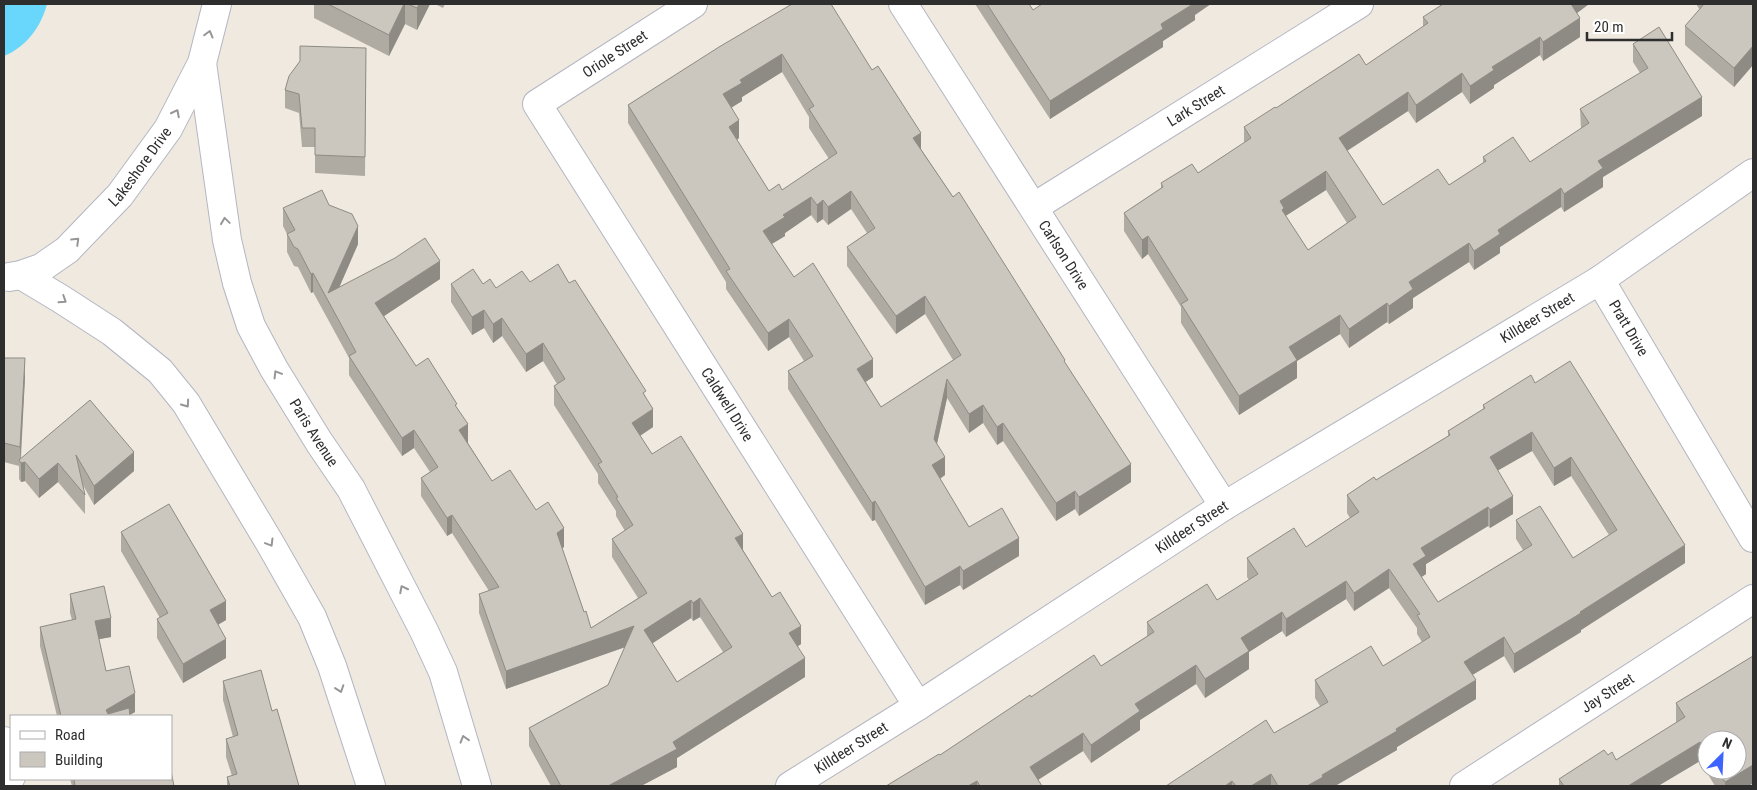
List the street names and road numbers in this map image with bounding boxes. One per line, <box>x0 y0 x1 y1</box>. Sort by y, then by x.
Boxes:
street label: Oriole Street <box>579 26 651 82</box>
street label: Lark Street <box>1164 81 1228 130</box>
street label: Lakeshore Drive <box>105 123 175 210</box>
street label: Carlson Drive <box>1035 217 1092 293</box>
street label: Killdeer Street <box>1497 289 1578 347</box>
street label: Pratt Drive <box>1605 297 1652 359</box>
street label: Caldwell Drive <box>697 364 757 445</box>
street label: Paris Avenue <box>286 395 342 470</box>
street label: Killdeer Street <box>1152 497 1231 557</box>
street label: Jay Street <box>1578 669 1637 717</box>
street label: Killdeer Street <box>811 718 891 778</box>

